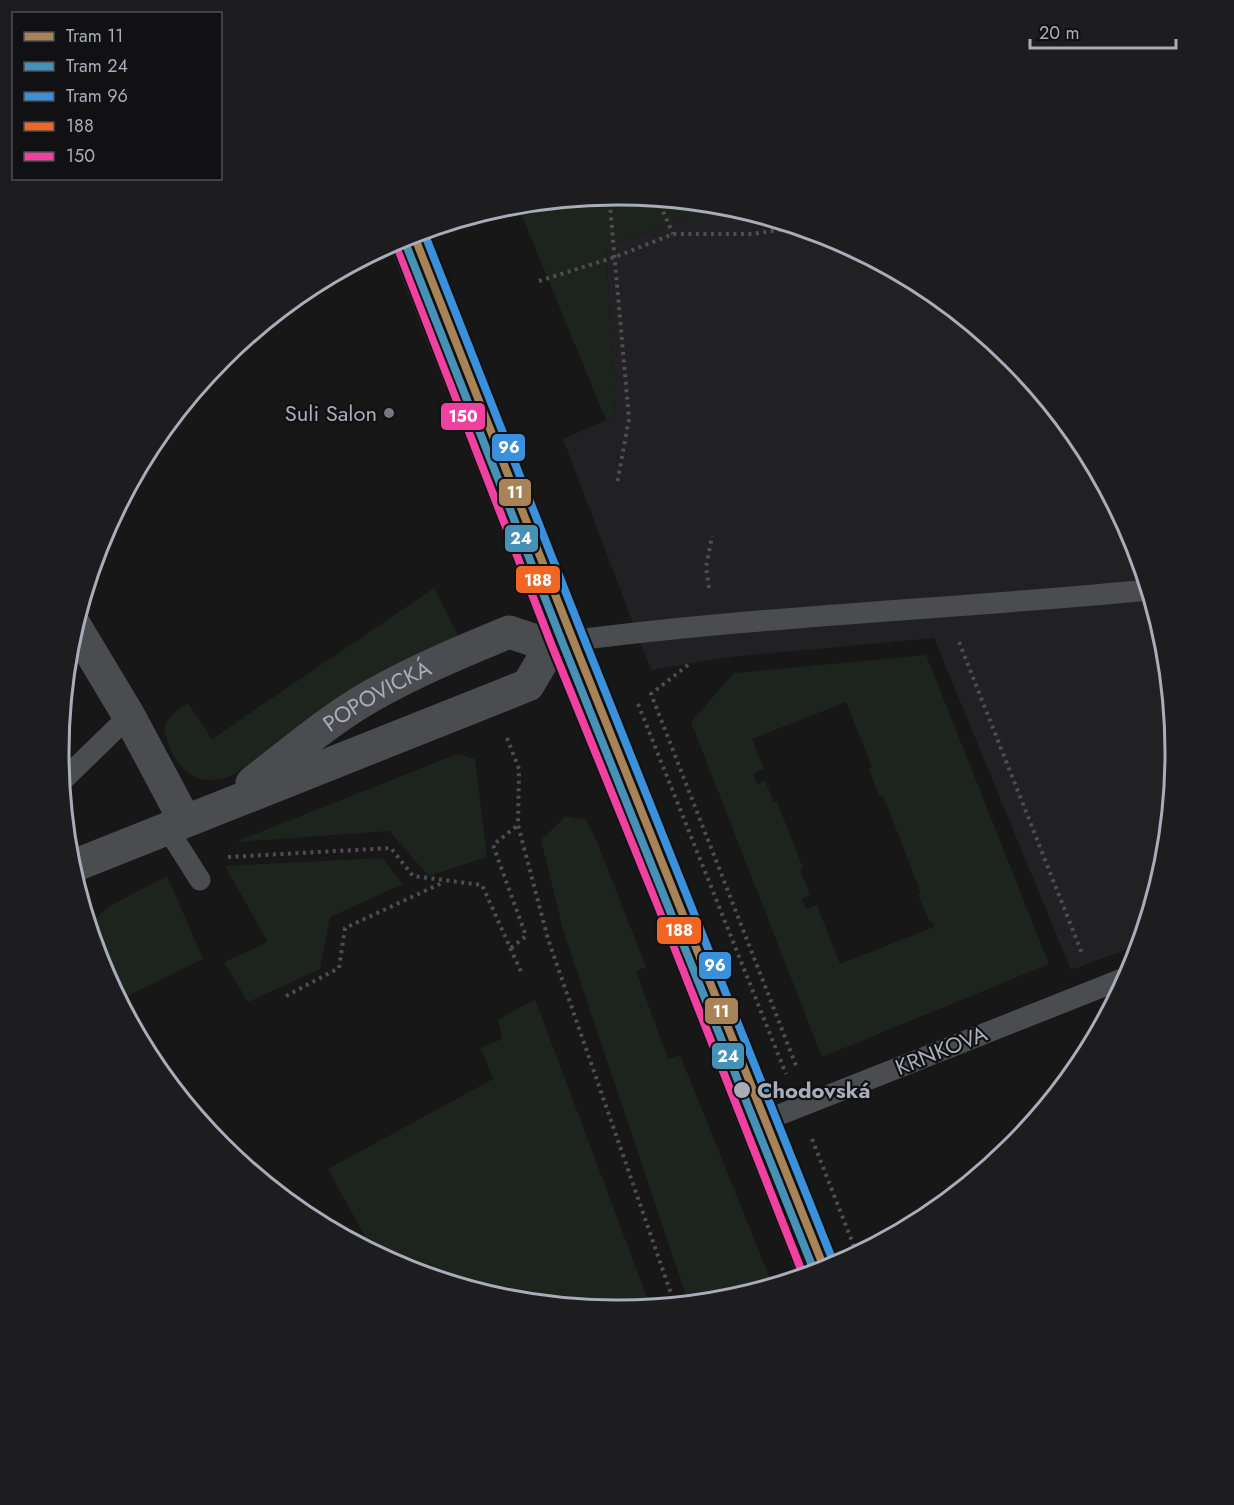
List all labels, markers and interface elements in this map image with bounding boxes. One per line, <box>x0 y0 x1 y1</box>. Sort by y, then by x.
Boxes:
legend <box>12 12 222 180</box>
scale bar <box>1030 12 1176 50</box>
text: 20 m <box>1039 20 1079 46</box>
text: Tram 11 <box>66 23 123 49</box>
text: Tram 24 <box>66 53 128 79</box>
text: Tram 96 <box>66 83 128 109</box>
text: 188 <box>66 113 94 139</box>
text: 150 <box>66 143 95 169</box>
place label: Suli Salon <box>285 397 377 429</box>
line badge: 150 <box>440 402 486 431</box>
text: 150 <box>448 405 478 428</box>
marker: Suli Salon <box>382 406 396 420</box>
line badge: 96 <box>491 433 526 462</box>
text: 96 <box>498 436 520 459</box>
line badge: 11 <box>498 478 532 507</box>
text: 11 <box>507 481 523 504</box>
line badge: 24 <box>504 524 539 553</box>
text: 24 <box>510 527 532 550</box>
line badge: 188 <box>515 565 561 594</box>
text: 188 <box>524 569 552 592</box>
street label: POPOVICKÁ <box>316 652 437 739</box>
line badge: 188 <box>656 916 702 945</box>
text: 188 <box>665 919 693 942</box>
line badge: 96 <box>698 951 732 980</box>
text: 96 <box>704 954 726 977</box>
line badge: 11 <box>704 997 739 1025</box>
text: 11 <box>713 1000 729 1023</box>
street label: KRNKOVA <box>890 1017 992 1083</box>
line badge: 24 <box>711 1042 745 1070</box>
text: 24 <box>717 1045 739 1068</box>
place label: Chodovská <box>757 1074 870 1106</box>
marker: Chodovská <box>732 1080 752 1100</box>

